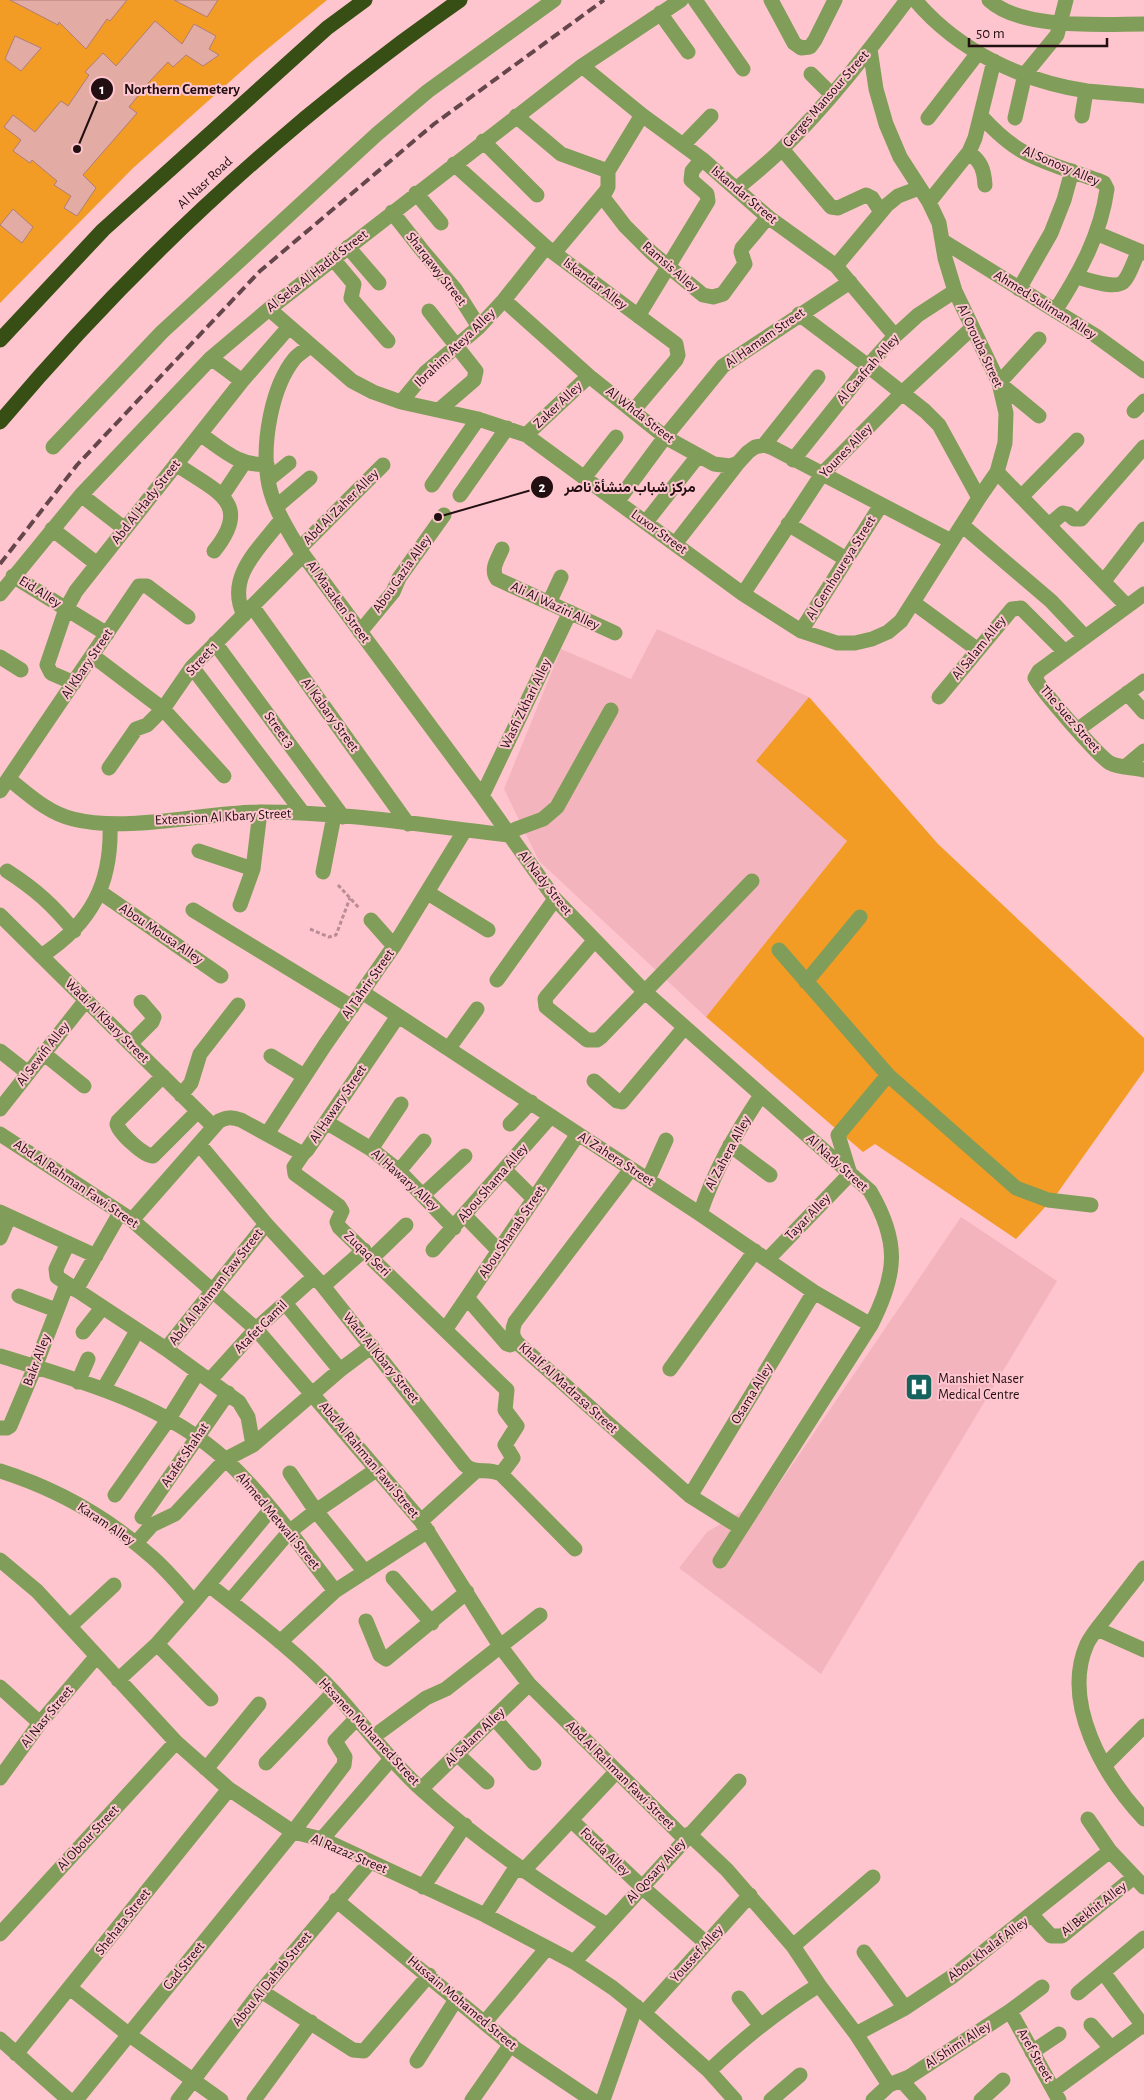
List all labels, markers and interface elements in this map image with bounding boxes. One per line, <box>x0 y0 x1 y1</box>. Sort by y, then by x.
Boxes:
scale bar <box>969 15 1106 47</box>
text: 50 m <box>976 26 1005 41</box>
street label: Gerges Mansour Street <box>780 48 872 150</box>
callout: Northern Cemetery <box>89 74 250 104</box>
text: 1 <box>99 82 105 97</box>
text: Northern Cemetery <box>124 82 240 97</box>
street label: Al Sonosy Alley <box>1021 144 1101 188</box>
street label: Al Nasr Road <box>175 154 235 212</box>
street label: Iskandar Street <box>708 163 780 227</box>
street label: Al Seka Al Hadid Street <box>264 227 371 315</box>
street label: Sharqawy Street <box>403 230 469 309</box>
street label: Ramsis Alley <box>640 239 700 295</box>
street label: Iskandar Alley <box>560 255 630 313</box>
street label: Ahmed Suliman Alley <box>991 268 1099 342</box>
street label: Al Orouba Street <box>955 302 1006 390</box>
street label: Al Hamam Street <box>723 305 808 371</box>
street label: Ibrahim Ateya Alley <box>412 306 498 390</box>
street label: Al Gaafrah Alley <box>834 332 902 406</box>
street label: Zaker Alley <box>531 379 585 431</box>
street label: Al Whda Street <box>603 384 677 446</box>
street label: Younes Alley <box>817 421 875 481</box>
street label: Abd Al Hady Street <box>109 457 184 547</box>
street label: Abd Al Zaher Alley <box>300 466 382 548</box>
callout: مركز شباب منشأة ناصر <box>529 472 706 502</box>
text: مركز شباب منشأة ناصر <box>563 479 696 496</box>
text: 2 <box>538 480 546 495</box>
street label: Luxor Street <box>628 507 690 557</box>
street label: Al Gemhoureya Street <box>803 513 879 622</box>
street label: Abou Gazia Alley <box>370 532 434 616</box>
street label: Al Masaken Street <box>304 558 373 646</box>
street label: Eid Alley <box>16 574 64 610</box>
street label: Ali Al Waziri Alley <box>508 579 602 633</box>
street label: Al Salam Alley <box>949 614 1009 682</box>
street label: Al Kbary Street <box>59 626 116 701</box>
street label: Street 1 <box>183 639 221 679</box>
street label: Wasfi Zkhari Alley <box>498 657 554 751</box>
street label: Al Kabary Street <box>299 676 362 755</box>
street label: The Suez Street <box>1037 683 1103 756</box>
street label: Street 3 <box>261 709 297 751</box>
street label: Extension Al Kbary Street <box>154 806 292 828</box>
street label: Al Nady Street <box>515 848 575 918</box>
street label: Abou Mousa Alley <box>117 901 205 967</box>
street label: Al Tahrir Street <box>339 946 397 1021</box>
street label: Wadi Al Kbary Street <box>62 976 152 1066</box>
street label: Al Sewifi Alley <box>14 1019 72 1089</box>
street label: Al Hawary Street <box>307 1062 370 1146</box>
street label: Al Zahera Alley <box>703 1113 753 1193</box>
street label: Al Zahera Street <box>575 1129 657 1189</box>
street label: Al Nady Street <box>803 1132 871 1195</box>
street label: Abd Al Rahman Fawi Street <box>11 1137 141 1231</box>
street label: Abou Shama Alley <box>455 1141 531 1225</box>
street label: Al Hawary Alley <box>369 1146 441 1214</box>
street label: Abou Shanab Street <box>476 1183 548 1281</box>
street label: Tayar Alley <box>783 1191 833 1243</box>
street label: Abd Al Rahman Faw Street <box>166 1226 266 1348</box>
street label: Zuqaq Seri <box>341 1229 393 1279</box>
street label: Atafet Gamil <box>232 1298 290 1356</box>
street label: Wadi Al Kbary Street <box>340 1310 422 1406</box>
street label: Bakr Alley <box>21 1332 53 1388</box>
street label: Khalf Al Madrasa Street <box>516 1340 621 1436</box>
street label: Osama Alley <box>729 1361 775 1427</box>
hospital icon: Manshiet Naser Medical Centre <box>904 1372 934 1402</box>
place label: Manshiet Naser Medical Centre <box>938 1372 1024 1402</box>
street label: Abd Al Rahman Fawi Street <box>316 1399 422 1521</box>
street label: Atafet Shahat <box>158 1420 212 1490</box>
street label: Ahmed Metwali Street <box>233 1470 323 1573</box>
street label: Karam Alley <box>75 1500 137 1548</box>
street label: Hssanen Mohamed Street <box>316 1676 422 1789</box>
street label: Al Nasr Street <box>18 1683 76 1750</box>
street label: Al Salam Alley <box>442 1705 508 1769</box>
street label: Abd Al Rahman Fawi Street <box>563 1718 677 1832</box>
street label: Al Obour Street <box>54 1802 122 1873</box>
street label: Fouda Alley <box>577 1825 633 1879</box>
street label: Al Razaz Street <box>309 1832 390 1876</box>
street label: Al Qosary Alley <box>623 1836 689 1906</box>
street label: Al Bekhit Alley <box>1059 1879 1129 1939</box>
street label: Shehata Street <box>93 1886 154 1958</box>
street label: Abou Khalaf Alley <box>945 1914 1031 1984</box>
street label: Youssef Alley <box>668 1923 726 1985</box>
street label: Abou Al Dahab Street <box>230 1929 315 2029</box>
street label: Gad Street <box>161 1939 208 1993</box>
street label: Hussain Mohamed Street <box>405 1953 520 2053</box>
street label: Al Shimi Alley <box>923 2019 993 2071</box>
street label: Aref Street <box>1014 2026 1056 2084</box>

